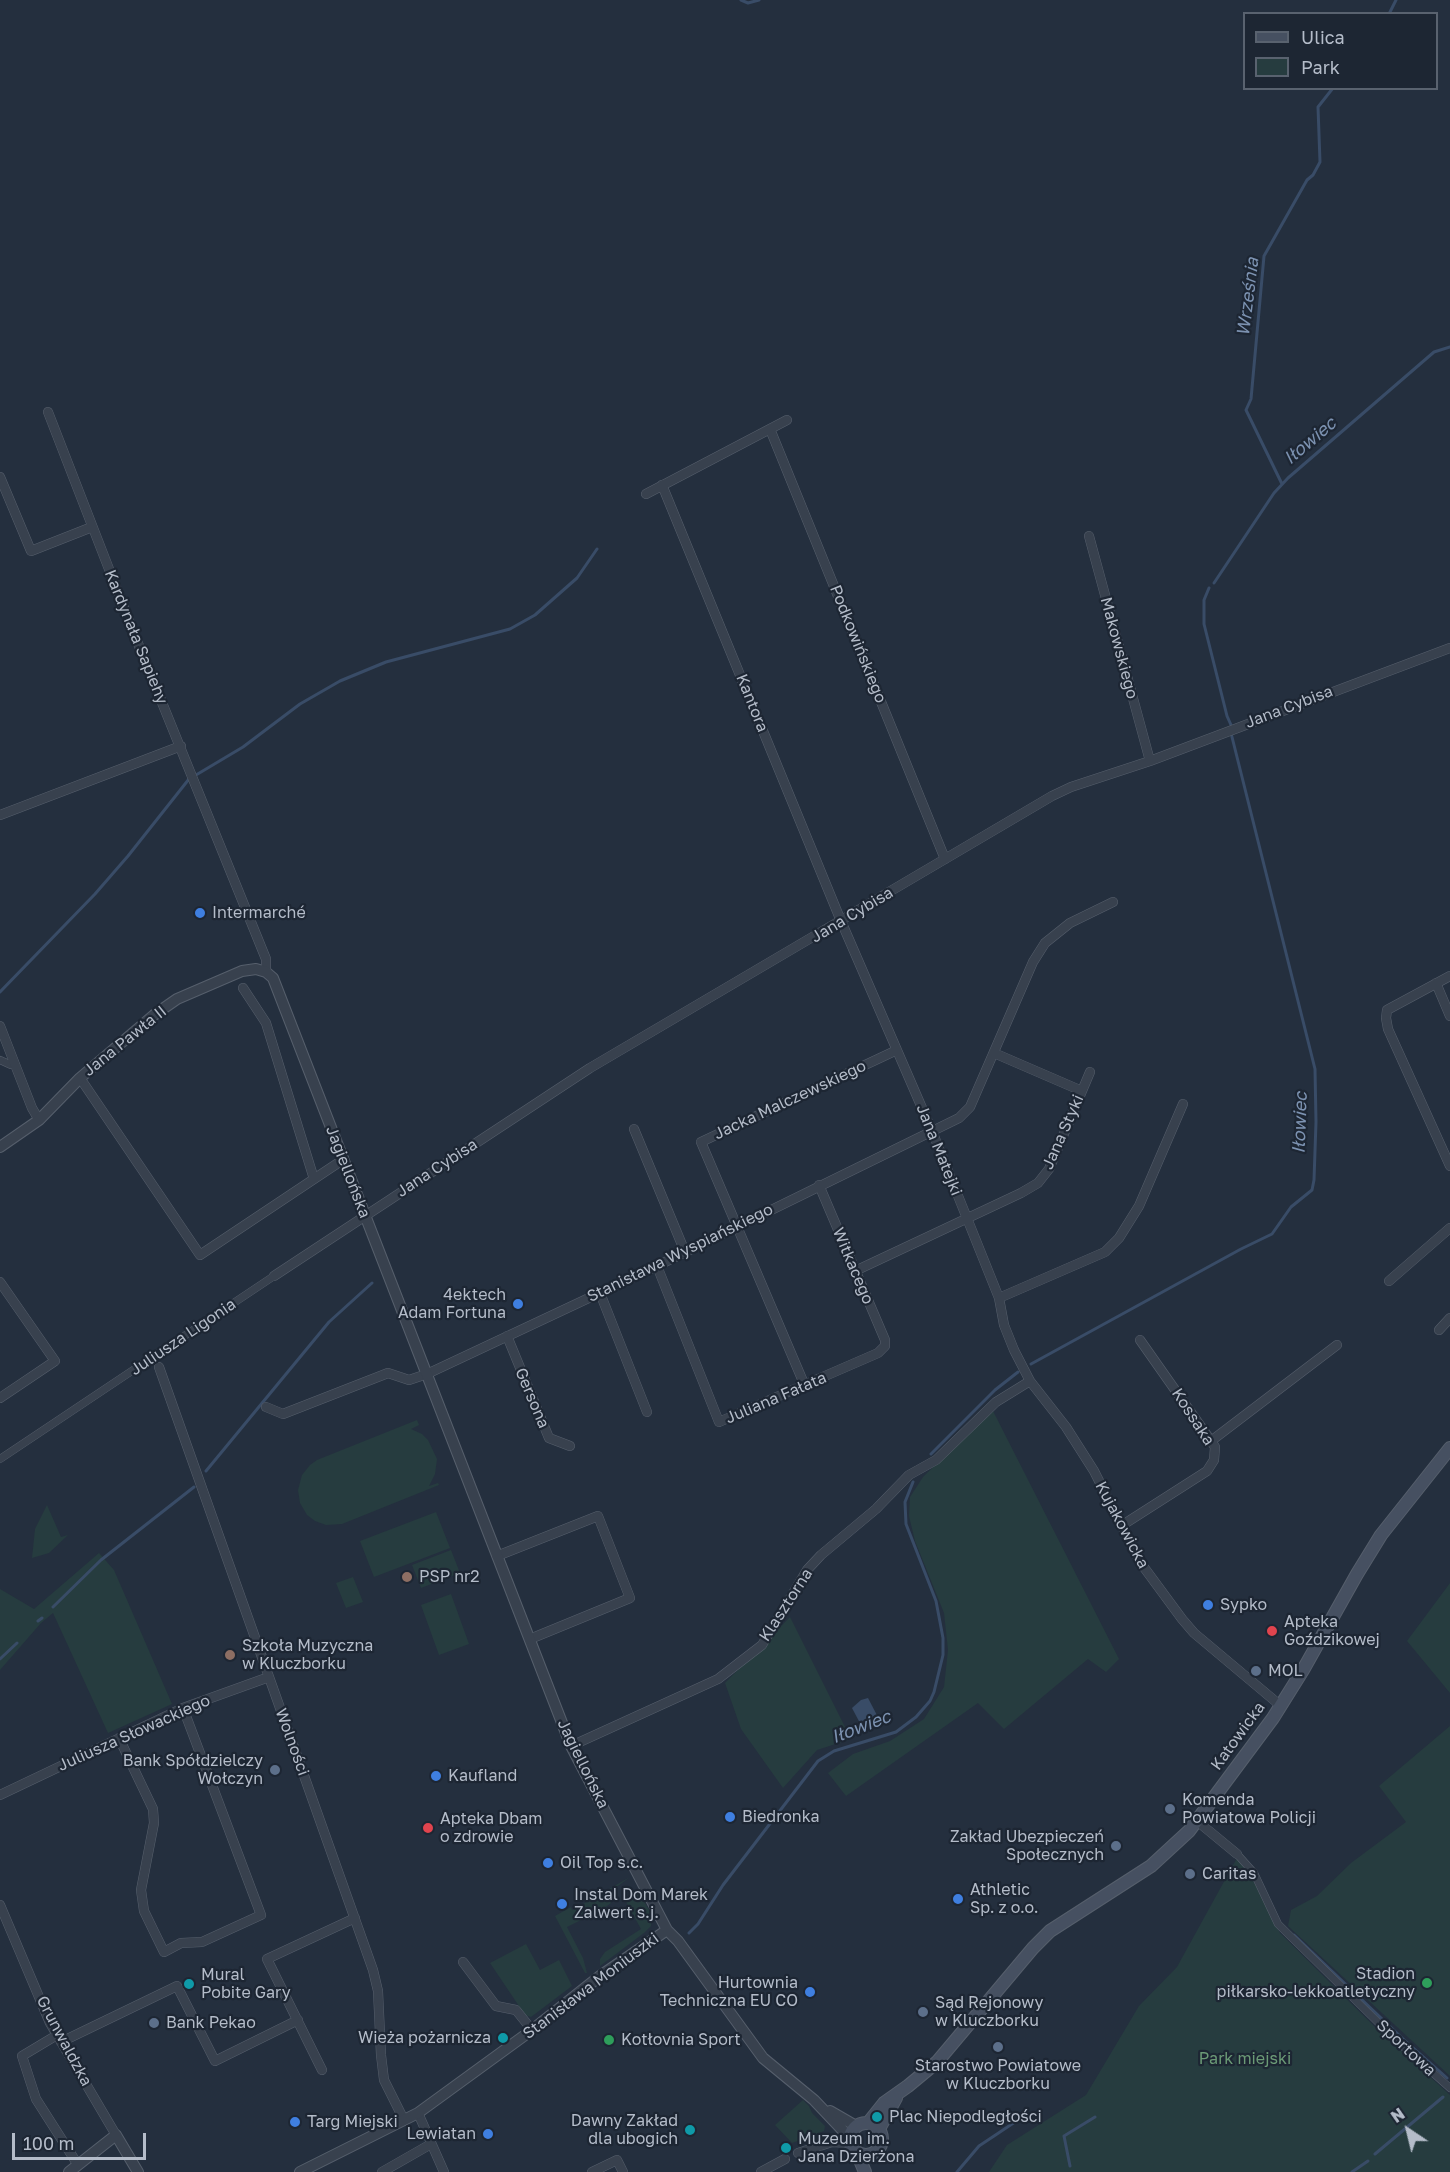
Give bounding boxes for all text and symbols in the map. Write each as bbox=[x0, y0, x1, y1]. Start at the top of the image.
legend bbox=[1243, 12, 1438, 90]
text: Ulica bbox=[1301, 26, 1345, 48]
text: Park bbox=[1301, 56, 1340, 78]
water label: Września bbox=[1232, 256, 1264, 338]
water label: Iłowiec bbox=[1279, 413, 1341, 469]
street label: Kardynała Sapiehy bbox=[100, 567, 172, 707]
street label: Podkowińskiego bbox=[826, 582, 890, 706]
street label: Makowskiego bbox=[1096, 595, 1142, 701]
street label: Kantora bbox=[732, 671, 772, 735]
street label: Jana Cybisa bbox=[1242, 682, 1336, 732]
street label: Jana Cybisa bbox=[808, 883, 896, 947]
place label: Intermarché bbox=[212, 903, 306, 923]
marker: Intermarché bbox=[193, 906, 207, 920]
street label: Jana Pawła II bbox=[80, 1002, 170, 1080]
street label: Jacka Malczewskiego bbox=[711, 1056, 869, 1144]
street label: Jana Styki bbox=[1038, 1092, 1088, 1172]
water label: Iłowiec bbox=[1288, 1092, 1312, 1154]
street label: Jana Matejki bbox=[912, 1102, 966, 1198]
street label: Jagiellońska bbox=[322, 1123, 374, 1221]
street label: Jana Cybisa bbox=[393, 1135, 481, 1201]
street label: Stanisława Wyspiańskiego bbox=[584, 1200, 776, 1306]
street label: Witkacego bbox=[828, 1225, 878, 1307]
place label: 4ektech Adam Fortuna bbox=[398, 1285, 506, 1323]
street label: Juliusza Ligonia bbox=[127, 1295, 239, 1379]
marker: 4ektech Adam Fortuna bbox=[511, 1297, 525, 1311]
street label: Gersona bbox=[511, 1365, 553, 1431]
street label: Juliana Fałata bbox=[723, 1368, 829, 1428]
street label: Kossaka bbox=[1167, 1385, 1219, 1449]
street label: Kujakowicka bbox=[1091, 1478, 1153, 1572]
street label: Klasztorna bbox=[755, 1565, 817, 1645]
place label: PSP nr2 bbox=[419, 1567, 480, 1587]
marker: PSP nr2 bbox=[400, 1570, 414, 1584]
place label: Sypko bbox=[1220, 1595, 1267, 1615]
marker: Sypko bbox=[1201, 1598, 1215, 1612]
place label: Apteka Goździkowej bbox=[1284, 1612, 1380, 1650]
marker: Apteka Goździkowej bbox=[1265, 1624, 1279, 1638]
place label: Szkoła Muzyczna w Kluczborku bbox=[242, 1636, 373, 1674]
marker: Szkoła Muzyczna w Kluczborku bbox=[223, 1648, 237, 1662]
place label: MOL bbox=[1268, 1661, 1303, 1681]
marker: MOL bbox=[1249, 1664, 1263, 1678]
street label: Juliusza Słowackiego bbox=[55, 1691, 213, 1775]
street label: Katowicka bbox=[1207, 1698, 1269, 1774]
street label: Wolności bbox=[271, 1706, 313, 1778]
water label: Iłowiec bbox=[828, 1706, 894, 1748]
street label: Jagiellońska bbox=[553, 1716, 613, 1812]
place label: Bank Spółdzielczy Wołczyn bbox=[123, 1751, 263, 1789]
marker: Bank Spółdzielczy Wołczyn bbox=[268, 1763, 282, 1777]
place label: Kaufland bbox=[448, 1766, 517, 1786]
marker: Kaufland bbox=[429, 1769, 443, 1783]
place label: Komenda Powiatowa Policji bbox=[1182, 1790, 1316, 1828]
marker: Komenda Powiatowa Policji bbox=[1163, 1802, 1177, 1816]
place label: Biedronka bbox=[742, 1807, 820, 1827]
place label: Apteka Dbam o zdrowie bbox=[440, 1809, 542, 1847]
marker: Biedronka bbox=[723, 1810, 737, 1824]
marker: Apteka Dbam o zdrowie bbox=[421, 1821, 435, 1835]
place label: Zakład Ubezpieczeń Społecznych bbox=[950, 1827, 1104, 1865]
marker: Zakład Ubezpieczeń Społecznych bbox=[1109, 1839, 1123, 1853]
place label: Oil Top s.c. bbox=[560, 1853, 643, 1873]
marker: Oil Top s.c. bbox=[541, 1856, 555, 1870]
place label: Caritas bbox=[1202, 1864, 1256, 1884]
marker: Caritas bbox=[1183, 1867, 1197, 1881]
place label: Athletic Sp. z o.o. bbox=[970, 1880, 1039, 1918]
place label: Instal Dom Marek Zalwert s.j. bbox=[574, 1885, 708, 1923]
marker: Athletic Sp. z o.o. bbox=[951, 1892, 965, 1906]
marker: Instal Dom Marek Zalwert s.j. bbox=[555, 1897, 569, 1911]
street label: Stanisława Moniuszki bbox=[519, 1929, 663, 2043]
place label: Stadion piłkarsko-lekkoatletyczny bbox=[1217, 1964, 1415, 2002]
place label: Mural Pobite Gary bbox=[201, 1965, 291, 2003]
place label: Hurtownia Techniczna EU CO bbox=[660, 1973, 798, 2011]
marker: Stadion piłkarsko-lekkoatletyczny bbox=[1420, 1976, 1434, 1990]
marker: Mural Pobite Gary bbox=[182, 1977, 196, 1991]
marker: Hurtownia Techniczna EU CO bbox=[803, 1985, 817, 1999]
street label: Grunwaldzka bbox=[32, 1993, 96, 2089]
place label: Sąd Rejonowy w Kluczborku bbox=[935, 1993, 1044, 2031]
marker: Sąd Rejonowy w Kluczborku bbox=[916, 2005, 930, 2019]
place label: Bank Pekao bbox=[166, 2013, 256, 2033]
marker: Bank Pekao bbox=[147, 2016, 161, 2030]
street label: Sportowa bbox=[1372, 2016, 1440, 2080]
place label: Wieża pożarnicza bbox=[358, 2028, 491, 2048]
place label: Kotłovnia Sport bbox=[621, 2030, 741, 2050]
marker: Wieża pożarnicza bbox=[496, 2031, 510, 2045]
marker: Kotłovnia Sport bbox=[602, 2033, 616, 2047]
marker: Starostwo Powiatowe w Kluczborku bbox=[991, 2040, 1005, 2054]
park label: Park miejski bbox=[1199, 2049, 1291, 2069]
place label: Starostwo Powiatowe w Kluczborku bbox=[915, 2056, 1081, 2094]
north arrow bbox=[1378, 2100, 1438, 2160]
text: N bbox=[1387, 2104, 1408, 2127]
place label: Plac Niepodległości bbox=[889, 2107, 1042, 2127]
marker: Plac Niepodległości bbox=[870, 2110, 884, 2124]
place label: Dawny Zakład dla ubogich bbox=[571, 2111, 678, 2149]
place label: Targ Miejski bbox=[307, 2112, 398, 2132]
marker: Targ Miejski bbox=[288, 2115, 302, 2129]
scale bar bbox=[15, 2121, 148, 2159]
marker: Dawny Zakład dla ubogich bbox=[683, 2123, 697, 2137]
place label: Lewiatan bbox=[407, 2124, 476, 2144]
marker: Lewiatan bbox=[481, 2127, 495, 2141]
place label: Muzeum im. Jana Dzierżona bbox=[798, 2129, 914, 2167]
text: 100 m bbox=[23, 2132, 74, 2154]
marker: Muzeum im. Jana Dzierżona bbox=[779, 2141, 793, 2155]

